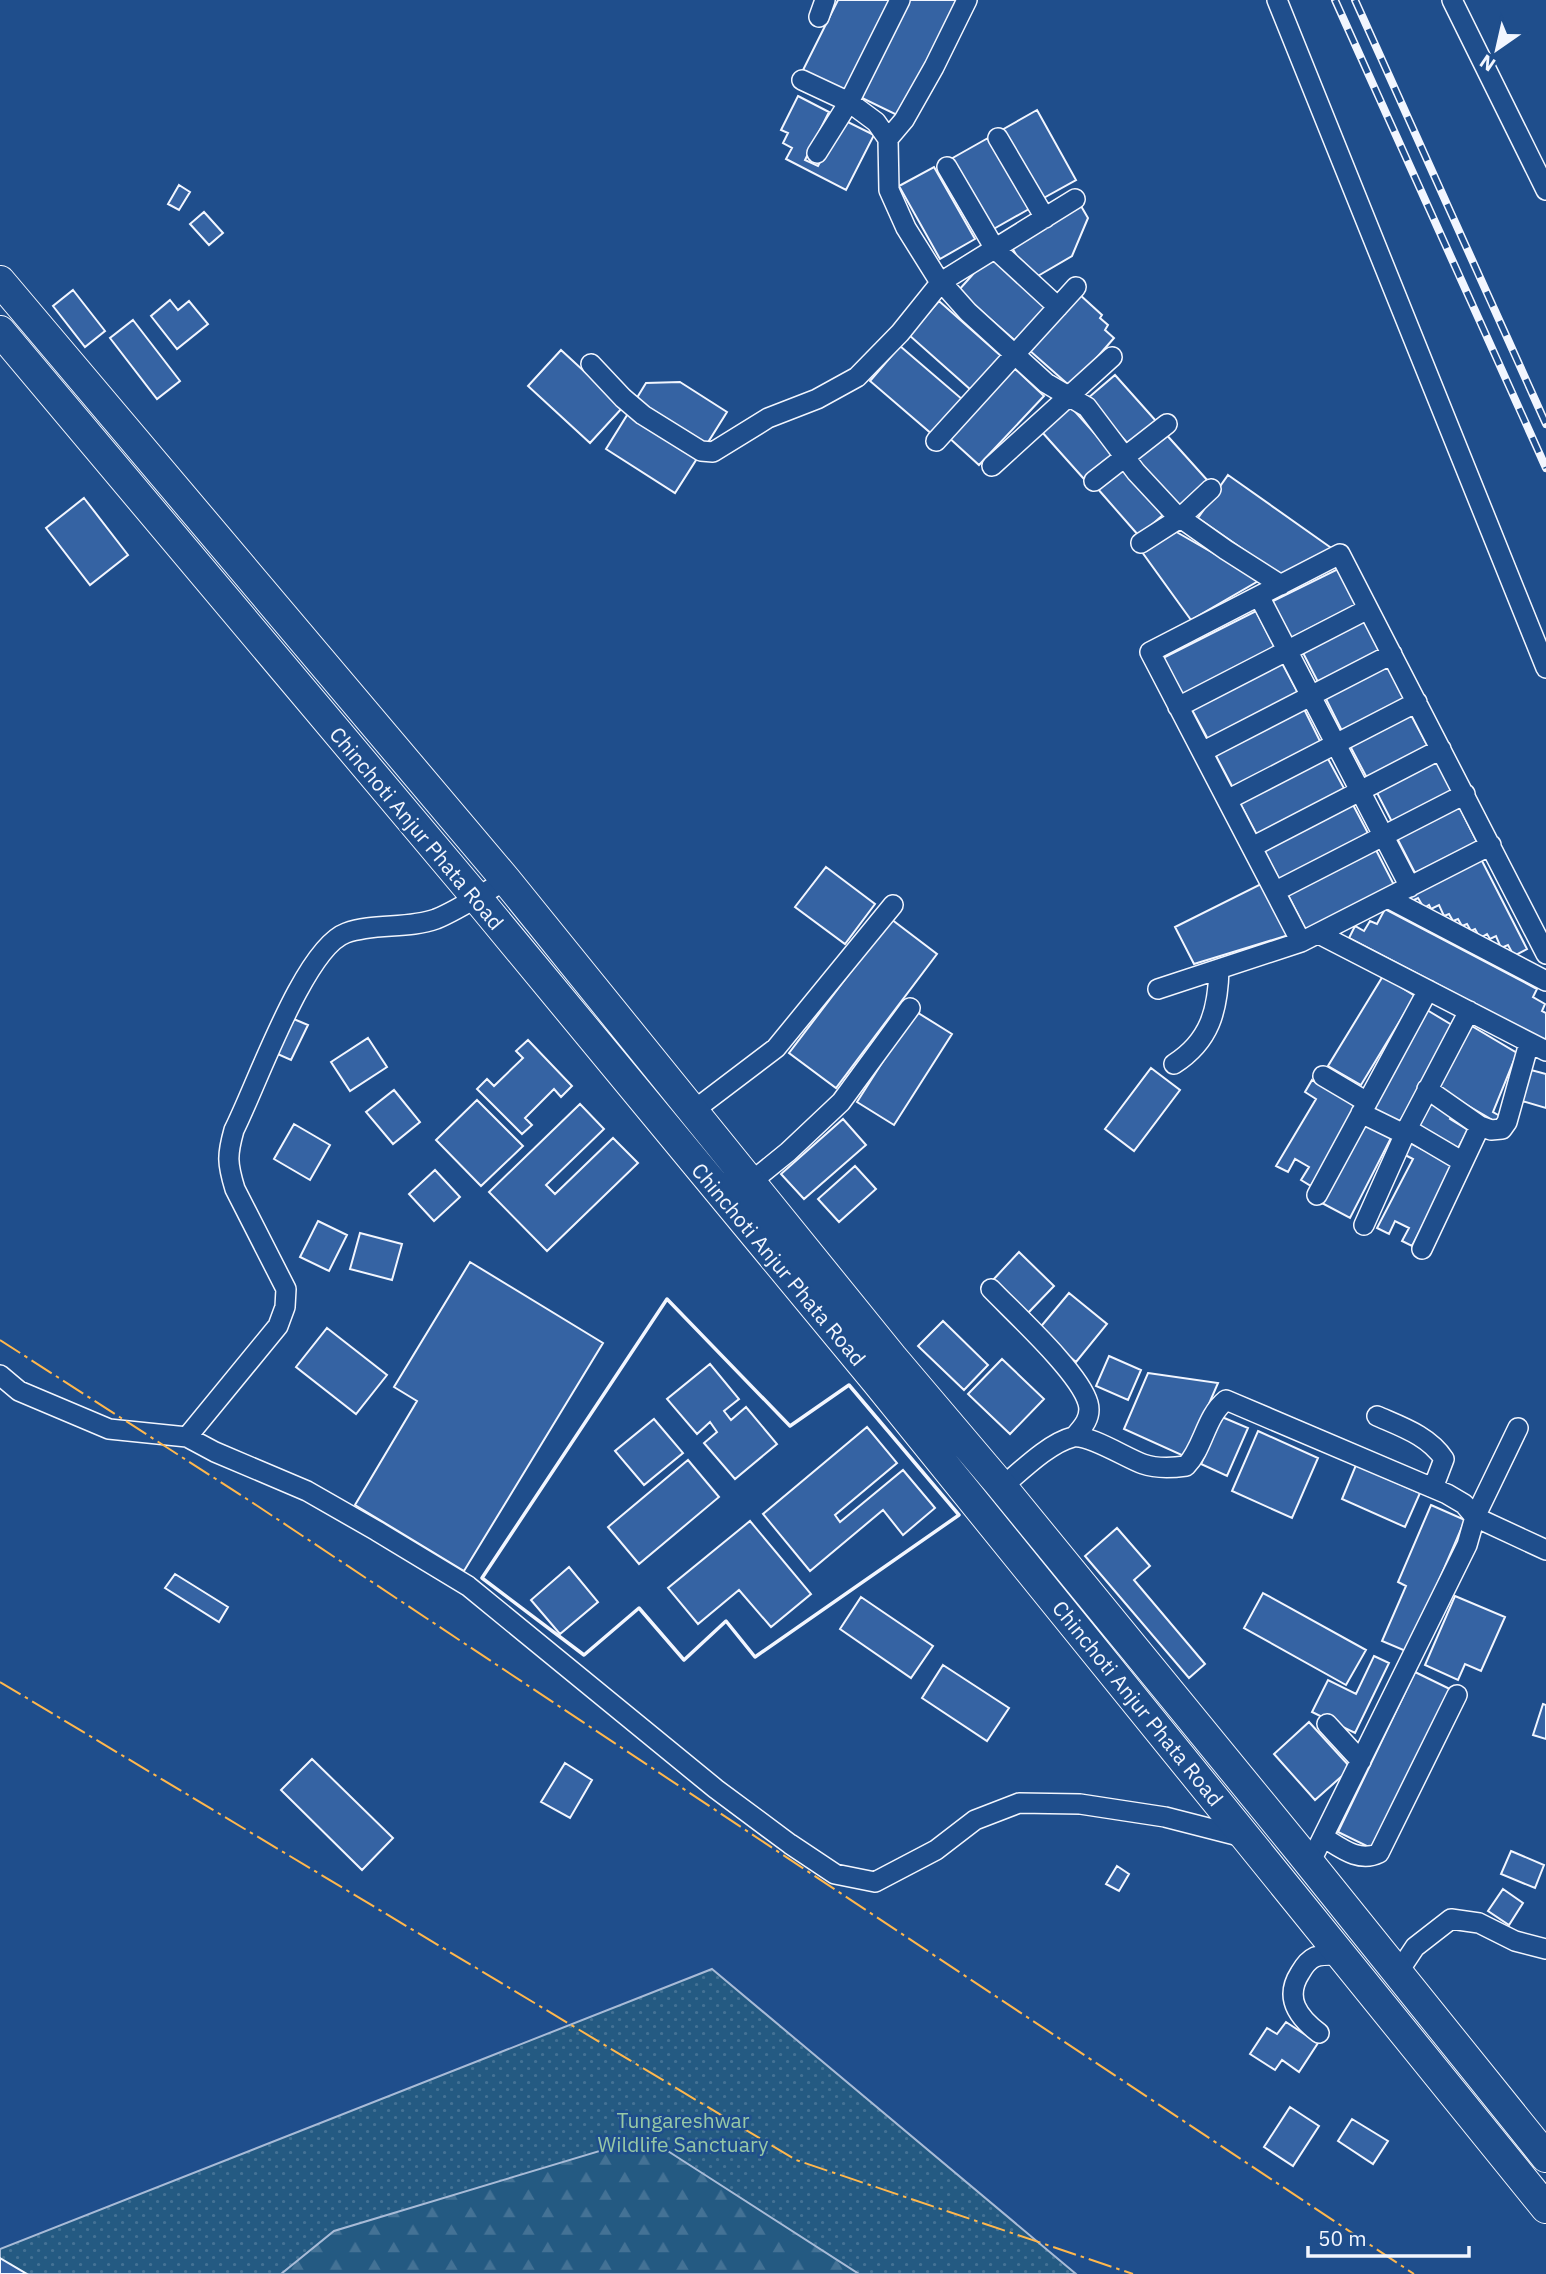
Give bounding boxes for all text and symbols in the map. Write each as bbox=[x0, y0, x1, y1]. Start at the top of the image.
north arrow bbox=[1462, 14, 1532, 84]
text: N bbox=[1475, 49, 1500, 77]
street label: Chinchoti Anjur Phata Road bbox=[324, 721, 510, 935]
street label: Chinchoti Anjur Phata Road bbox=[686, 1157, 872, 1371]
street label: Chinchoti Anjur Phata Road bbox=[1046, 1594, 1230, 1812]
park label: Tungareshwar Wildlife Sanctuary bbox=[598, 2106, 769, 2158]
scale bar bbox=[1308, 2214, 1469, 2258]
text: 50 m bbox=[1318, 2224, 1367, 2252]

